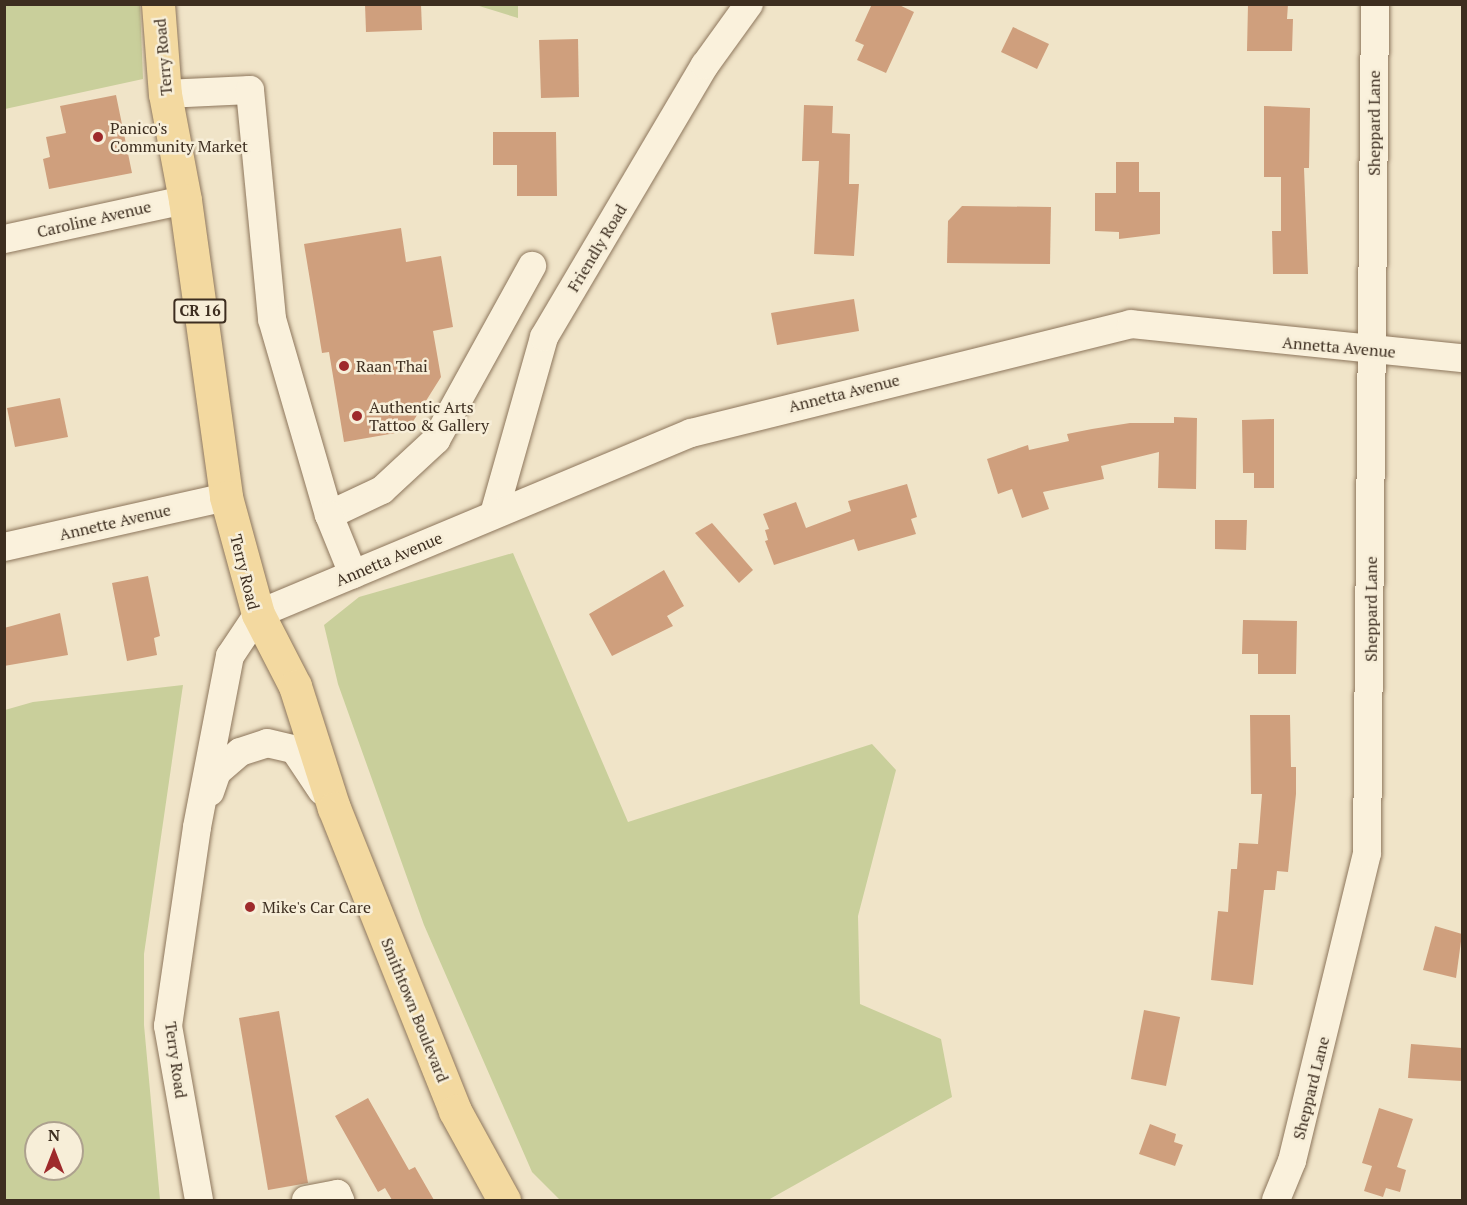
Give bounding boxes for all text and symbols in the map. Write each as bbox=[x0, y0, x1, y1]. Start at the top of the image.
street label: Terry Road bbox=[150, 18, 176, 96]
street label: Sheppard Lane bbox=[1364, 70, 1384, 176]
place label: Panico's Community Market bbox=[110, 118, 248, 156]
marker: Panico's Community Market bbox=[91, 130, 105, 144]
street label: Caroline Avenue bbox=[35, 197, 153, 241]
street label: Friendly Road bbox=[563, 201, 631, 295]
road number: CR 16 bbox=[173, 299, 227, 323]
street label: Annetta Avenue bbox=[1281, 332, 1397, 362]
place label: Raan Thai bbox=[356, 356, 428, 376]
marker: Raan Thai bbox=[337, 359, 351, 373]
street label: Annetta Avenue bbox=[786, 370, 902, 416]
place label: Authentic Arts Tattoo & Gallery bbox=[369, 397, 489, 435]
marker: Authentic Arts Tattoo & Gallery bbox=[350, 409, 364, 423]
street label: Annette Avenue bbox=[57, 500, 173, 544]
street label: Annetta Avenue bbox=[333, 528, 445, 590]
street label: Terry Road bbox=[226, 532, 264, 612]
street label: Sheppard Lane bbox=[1361, 556, 1381, 662]
place label: Mike's Car Care bbox=[262, 897, 371, 917]
marker: Mike's Car Care bbox=[243, 900, 257, 914]
street label: Smithtown Boulevard bbox=[377, 935, 453, 1085]
street label: Terry Road bbox=[161, 1020, 191, 1100]
street label: Sheppard Lane bbox=[1289, 1034, 1333, 1142]
north arrow bbox=[24, 1121, 84, 1181]
text: N bbox=[48, 1124, 60, 1146]

